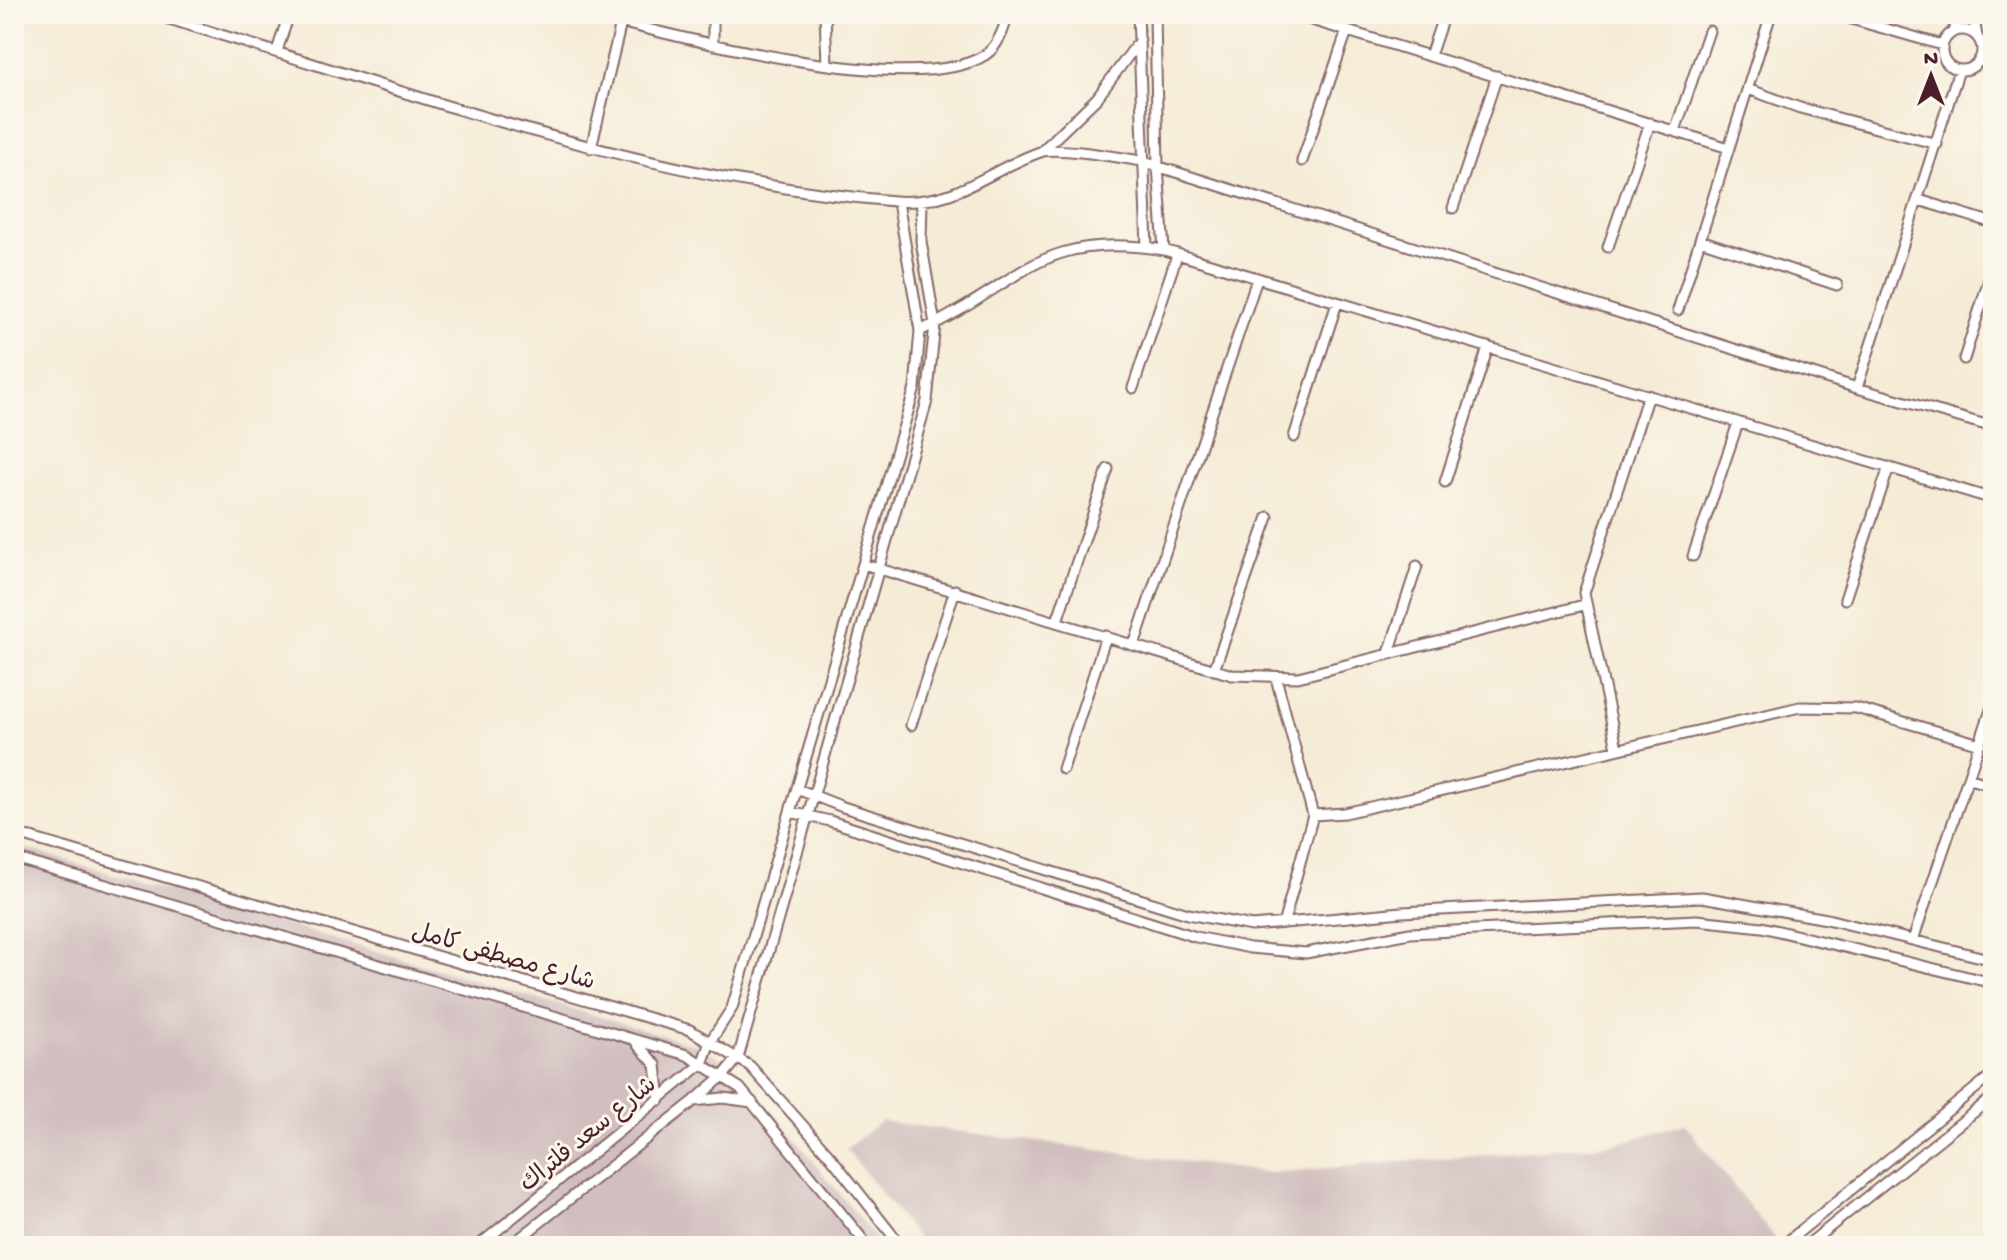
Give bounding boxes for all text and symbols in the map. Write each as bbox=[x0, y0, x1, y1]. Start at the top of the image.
north arrow bbox=[1891, 36, 1971, 116]
text: N bbox=[1924, 47, 1938, 73]
street label: شارع مصطفى كامل bbox=[408, 918, 598, 998]
street label: شارع سعد فلتراك bbox=[515, 1072, 664, 1200]

